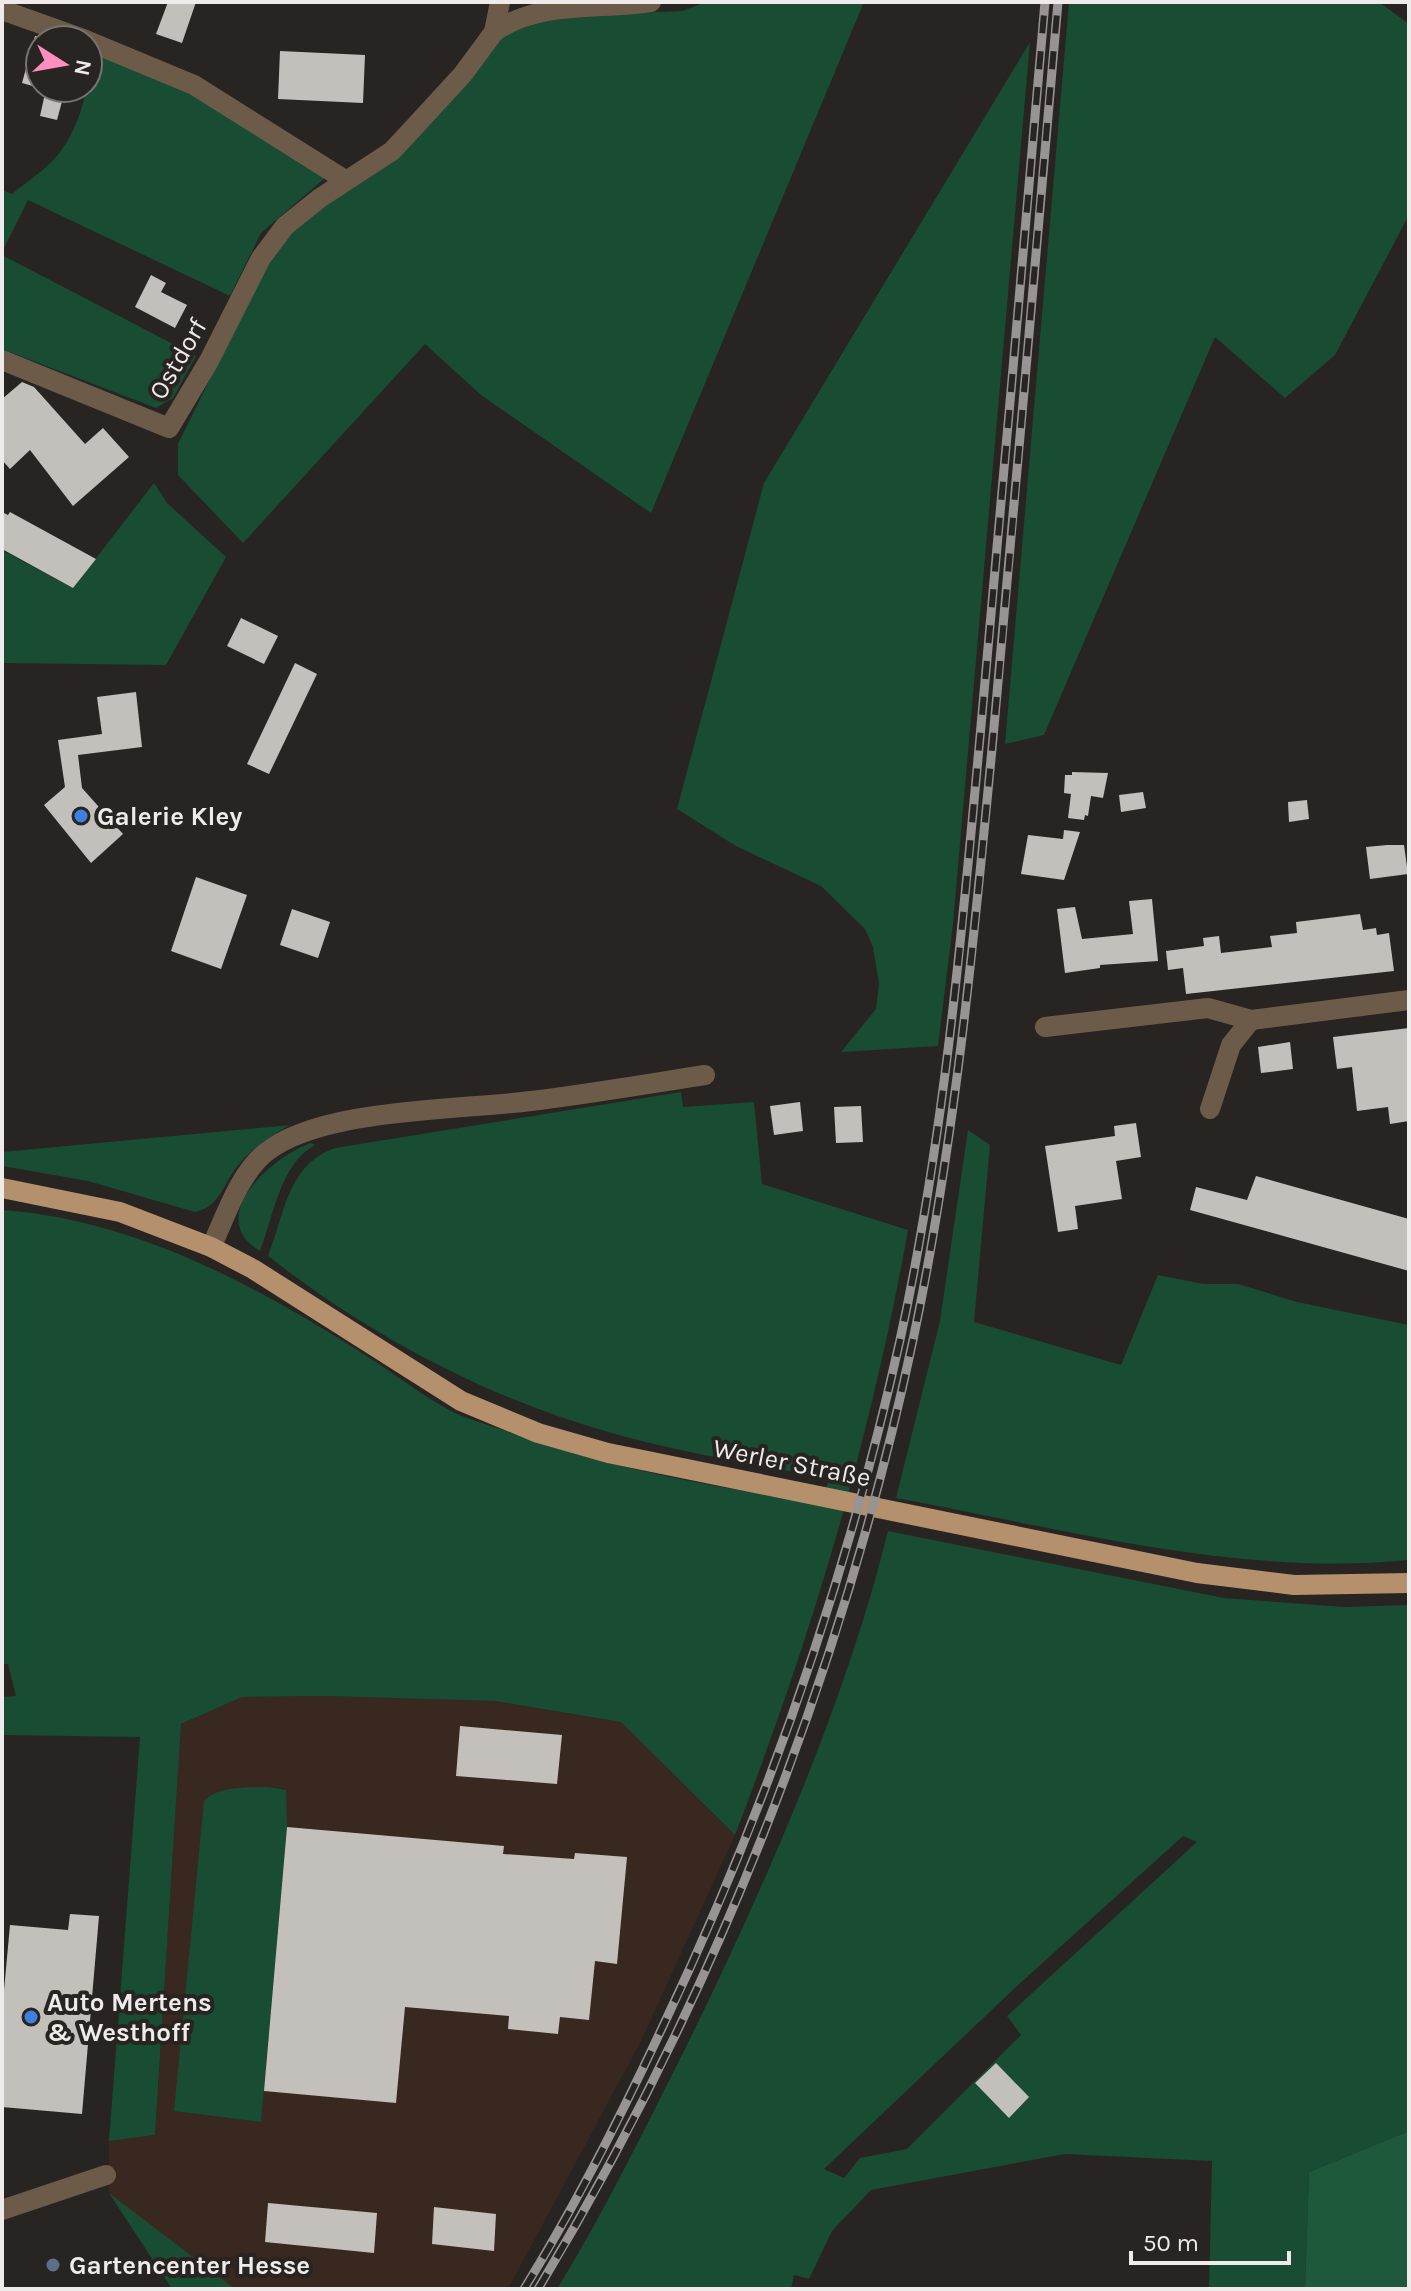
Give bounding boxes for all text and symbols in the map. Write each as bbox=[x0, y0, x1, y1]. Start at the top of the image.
north arrow bbox=[24, 24, 104, 104]
text: N bbox=[68, 57, 97, 78]
street label: Ostdorf bbox=[143, 312, 214, 405]
place label: Galerie Kley bbox=[97, 801, 242, 832]
marker: Galerie Kley bbox=[72, 807, 90, 825]
street label: Werler Straße bbox=[711, 1433, 873, 1493]
place label: Auto Mertens & Westhoff bbox=[47, 1987, 212, 2048]
marker: Auto Mertens & Westhoff bbox=[22, 2008, 40, 2026]
scale bar bbox=[1131, 2215, 1289, 2265]
text: 50 m bbox=[1143, 2229, 1199, 2257]
place label: Gartencenter Hesse bbox=[69, 2250, 310, 2281]
marker: Gartencenter Hesse bbox=[44, 2256, 62, 2274]

